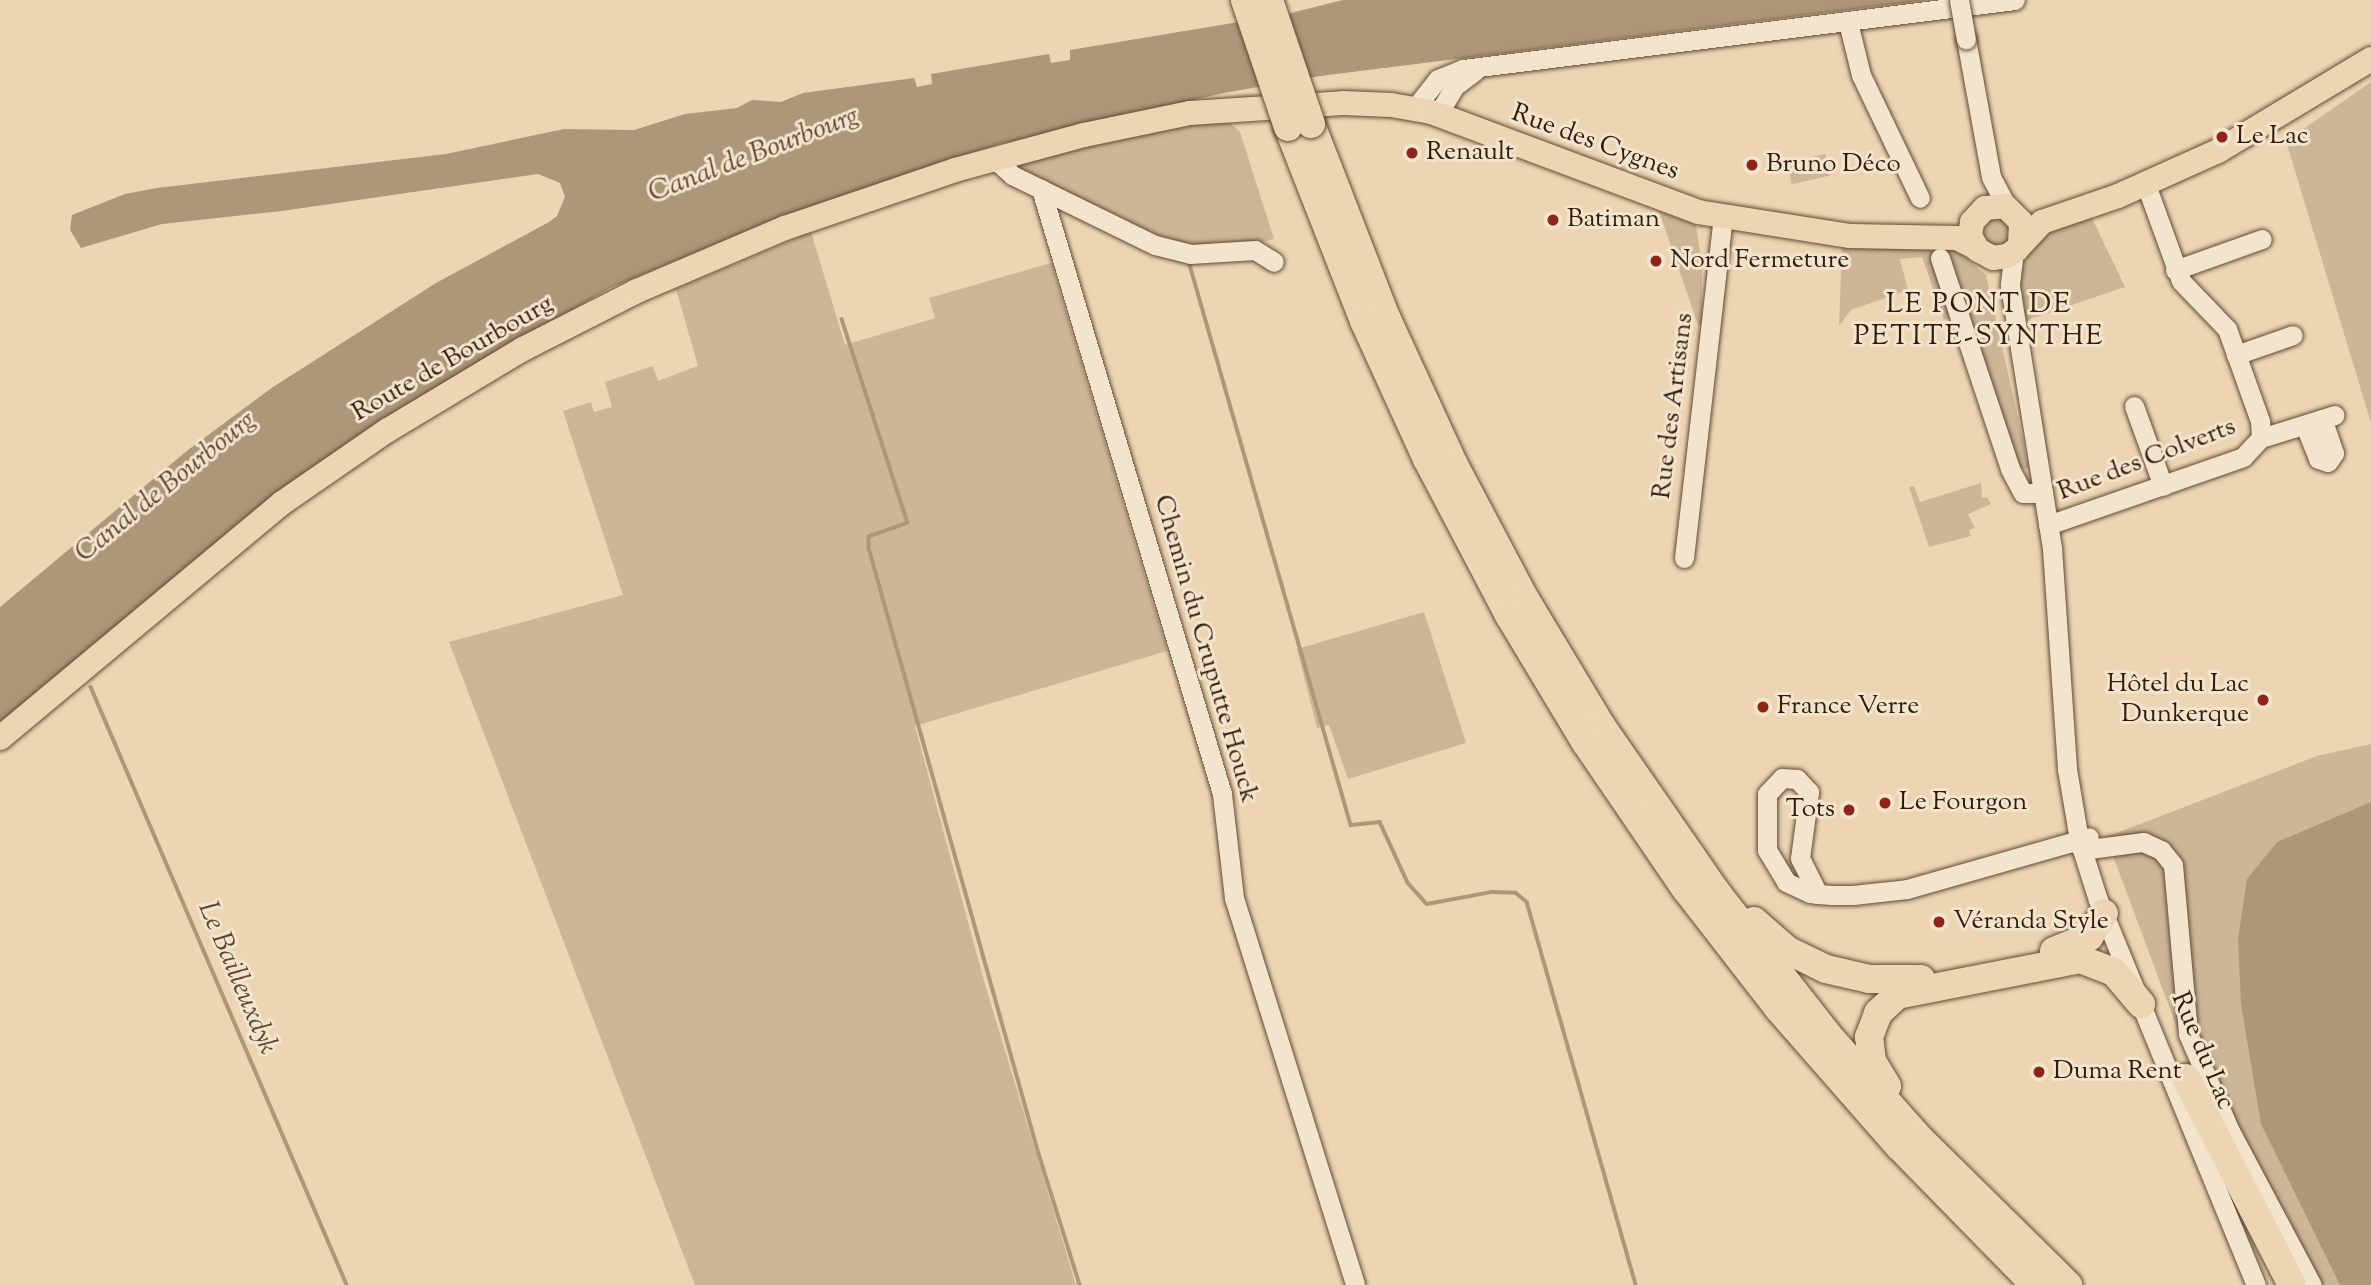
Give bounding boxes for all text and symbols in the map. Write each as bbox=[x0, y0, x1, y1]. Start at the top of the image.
street label: Rue des Cygnes bbox=[1507, 98, 1683, 188]
water label: Canal de Bourbourg bbox=[644, 99, 864, 211]
place label: Le Lac bbox=[2236, 121, 2308, 153]
marker: Le Lac bbox=[2214, 129, 2230, 145]
place label: Renault bbox=[1426, 137, 1514, 169]
marker: Renault bbox=[1404, 145, 1420, 161]
place label: Bruno Déco bbox=[1766, 149, 1901, 181]
marker: Bruno Déco bbox=[1744, 157, 1760, 173]
place label: Batiman bbox=[1567, 204, 1660, 236]
marker: Batiman bbox=[1545, 212, 1561, 228]
place label: Nord Fermeture bbox=[1670, 245, 1849, 277]
marker: Nord Fermeture bbox=[1648, 253, 1664, 269]
district label: LE PONT DE PETITE-SYNTHE bbox=[1855, 288, 2103, 354]
street label: Route de Bourbourg bbox=[347, 289, 559, 429]
street label: Rue des Artisans bbox=[1647, 311, 1701, 501]
water label: Canal de Bourbourg bbox=[69, 404, 263, 570]
street label: Rue des Colverts bbox=[2054, 412, 2240, 508]
street label: Chemin du Cruputte Houck bbox=[1146, 492, 1264, 806]
place label: Hôtel du Lac Dunkerque bbox=[2107, 669, 2249, 730]
place label: France Verre bbox=[1777, 691, 1919, 723]
marker: Hôtel du Lac Dunkerque bbox=[2255, 692, 2271, 708]
marker: France Verre bbox=[1755, 699, 1771, 715]
place label: Le Fourgon bbox=[1899, 787, 2027, 819]
place label: Tots bbox=[1786, 794, 1835, 826]
marker: Le Fourgon bbox=[1877, 795, 1893, 811]
marker: Tots bbox=[1841, 802, 1857, 818]
water label: Le Bailleuxdyk bbox=[190, 897, 284, 1059]
place label: Véranda Style bbox=[1953, 906, 2109, 938]
marker: Véranda Style bbox=[1931, 914, 1947, 930]
street label: Rue du Lac bbox=[2163, 988, 2241, 1114]
place label: Duma Rent bbox=[2053, 1056, 2182, 1088]
marker: Duma Rent bbox=[2031, 1064, 2047, 1080]

